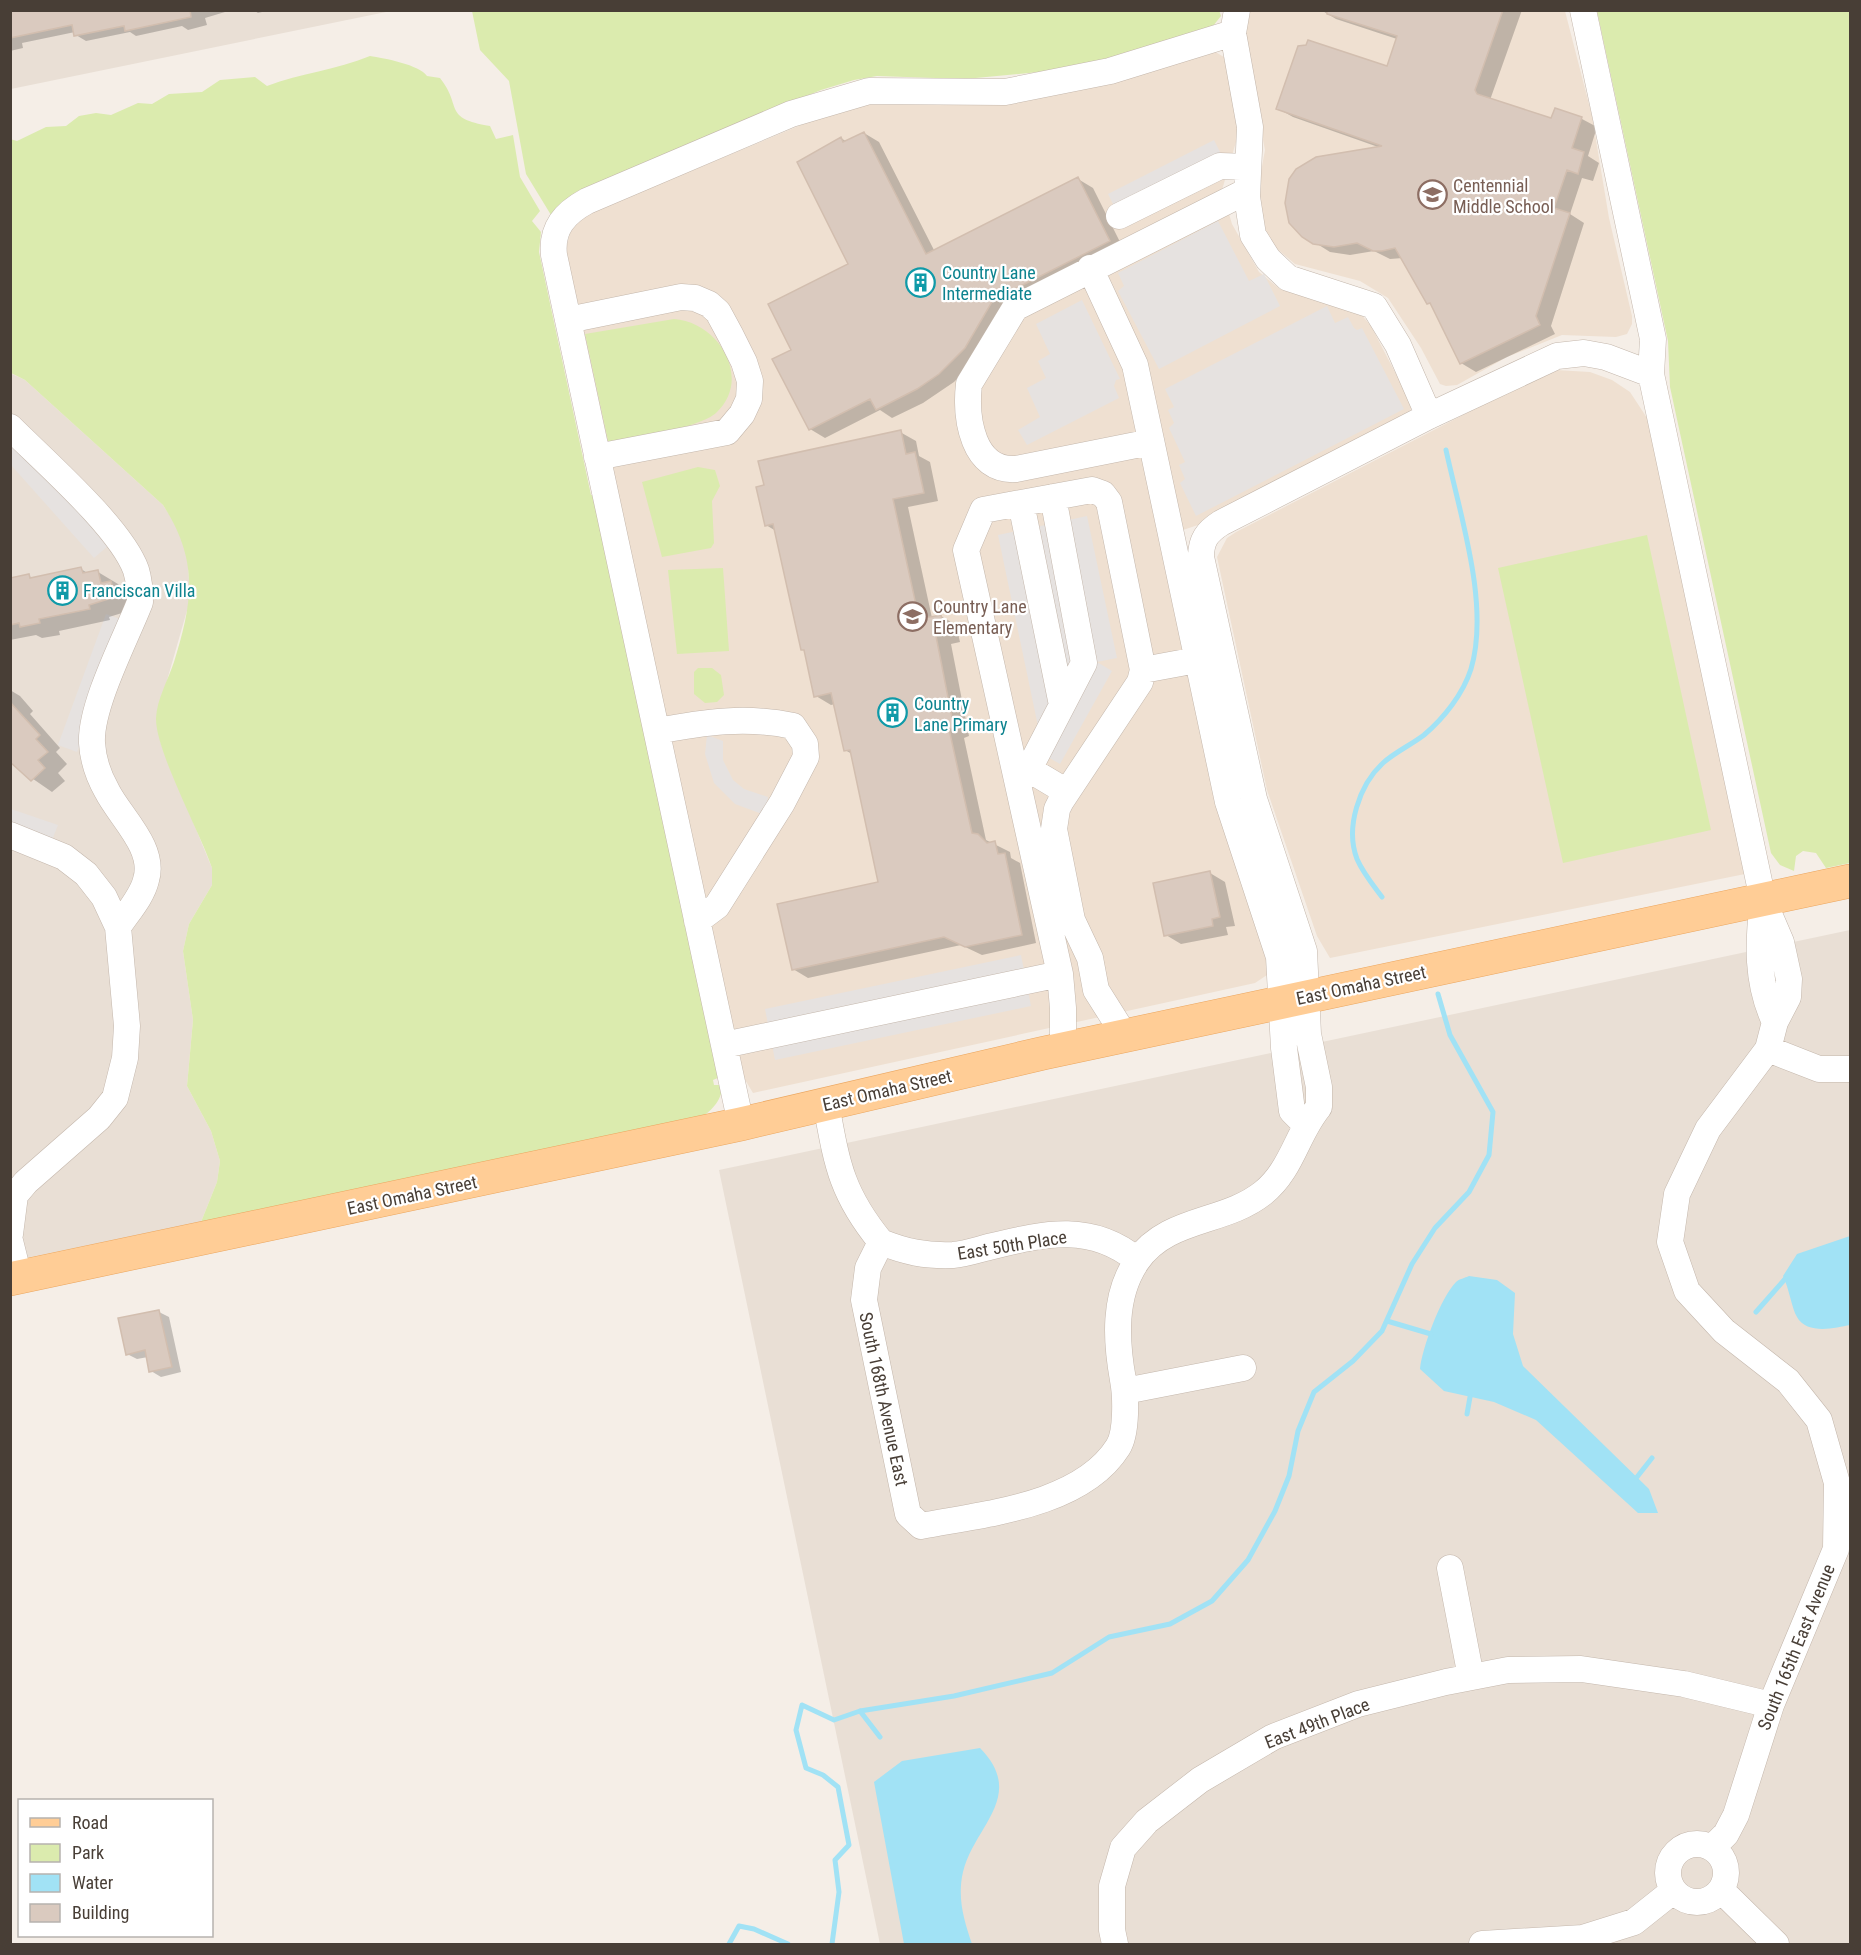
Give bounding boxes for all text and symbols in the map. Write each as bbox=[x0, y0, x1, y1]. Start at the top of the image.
place label: Centennial Middle School bbox=[1453, 175, 1554, 217]
school or university icon: Centennial Middle School bbox=[1416, 179, 1448, 211]
place label: Country Lane Intermediate bbox=[942, 262, 1036, 304]
building icon: Country Lane Intermediate bbox=[905, 266, 937, 298]
building icon: Franciscan Villa bbox=[46, 574, 78, 606]
place label: Franciscan Villa bbox=[83, 580, 195, 601]
place label: Country Lane Elementary bbox=[933, 596, 1027, 638]
school or university icon: Country Lane Elementary bbox=[896, 600, 928, 632]
place label: Country Lane Primary bbox=[914, 693, 1008, 735]
building icon: Country Lane Primary bbox=[877, 697, 909, 729]
street label: East Omaha Street bbox=[1294, 961, 1428, 1009]
street label: East Omaha Street bbox=[820, 1065, 954, 1115]
street label: East Omaha Street bbox=[345, 1171, 479, 1219]
street label: East 50th Place bbox=[956, 1226, 1068, 1264]
street label: South 168th Avenue East bbox=[855, 1310, 913, 1488]
street label: South 165th East Avenue bbox=[1753, 1561, 1839, 1733]
street label: East 49th Place bbox=[1262, 1693, 1372, 1753]
legend bbox=[18, 1799, 213, 1937]
text: Road bbox=[72, 1812, 108, 1833]
text: Park bbox=[72, 1842, 104, 1863]
text: Water bbox=[72, 1872, 114, 1893]
text: Building bbox=[72, 1902, 129, 1923]

